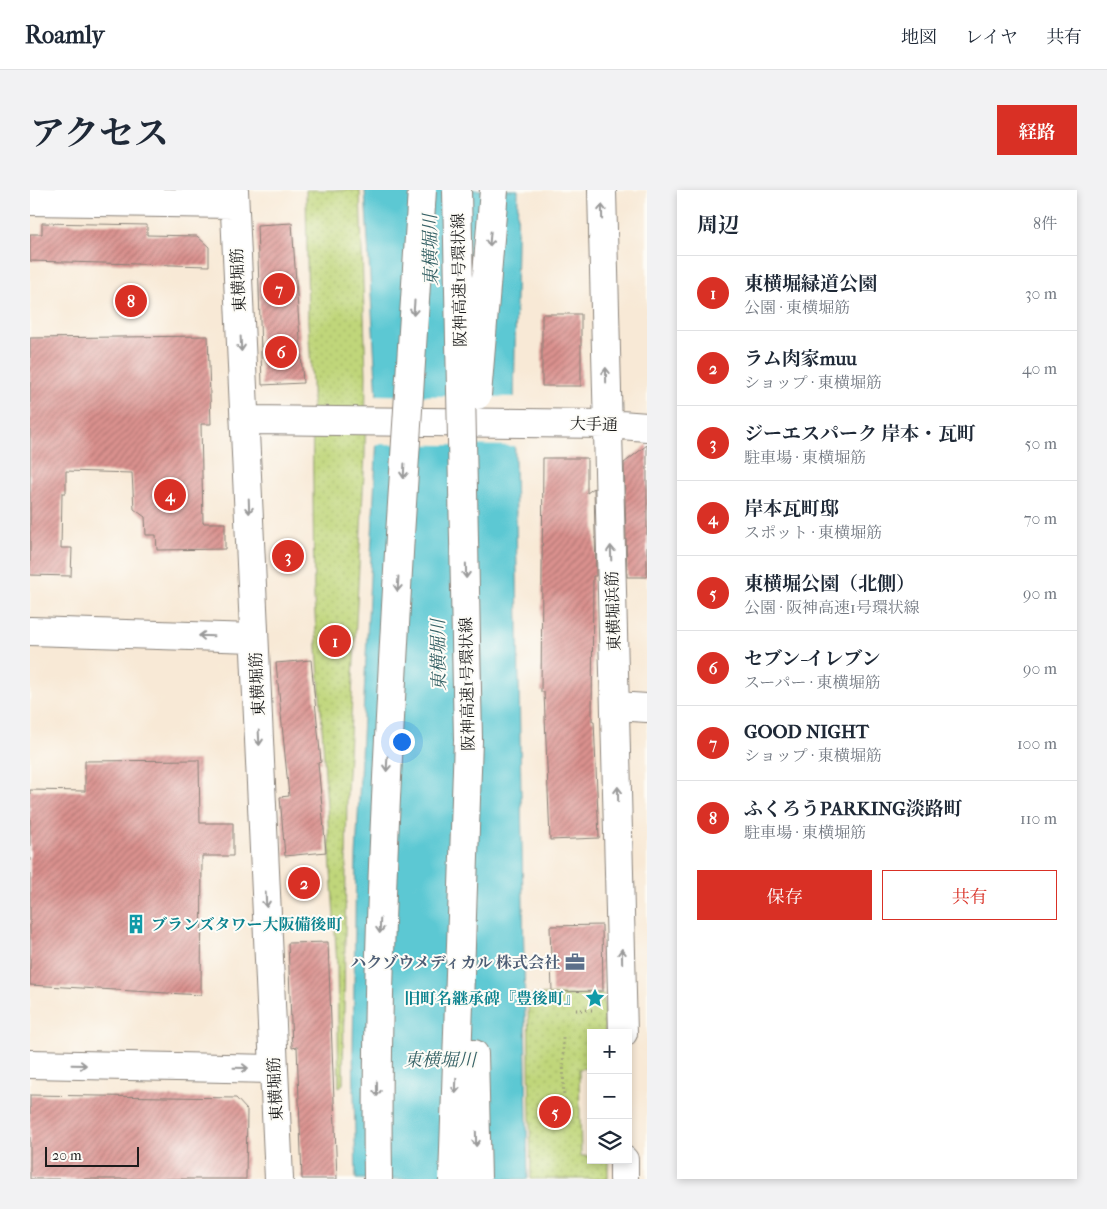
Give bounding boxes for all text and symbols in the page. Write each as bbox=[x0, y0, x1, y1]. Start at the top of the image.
text: Roamly bbox=[25, 21, 104, 49]
text: 地図 bbox=[901, 27, 937, 48]
text: レイヤ bbox=[965, 27, 1018, 48]
text: 共有 bbox=[1046, 27, 1082, 48]
button: 経路 bbox=[997, 105, 1077, 155]
text: アクセス bbox=[30, 113, 169, 154]
one-way arrow bbox=[598, 205, 607, 221]
water label: 東横堀川 bbox=[420, 212, 442, 286]
street label: 阪神高速1号環状線 bbox=[448, 213, 470, 347]
text: 周辺 bbox=[697, 213, 739, 237]
text: 8件 bbox=[1033, 214, 1057, 233]
one-way arrow bbox=[485, 230, 495, 246]
street label: 東横堀筋 bbox=[227, 248, 249, 312]
pin: 7 bbox=[263, 270, 295, 308]
text: 東横堀緑道公園 bbox=[744, 273, 877, 295]
pin: 8 bbox=[115, 282, 147, 320]
text: 1 bbox=[710, 284, 716, 303]
text: 30 m bbox=[1025, 284, 1057, 303]
text: 公園 · 東横堀筋 bbox=[744, 298, 850, 317]
one-way arrow bbox=[410, 300, 419, 316]
pin: 6 bbox=[265, 333, 297, 371]
one-way arrow bbox=[237, 335, 246, 351]
text: ラム肉家muu bbox=[744, 348, 857, 370]
text: 2 bbox=[709, 359, 717, 378]
text: 40 m bbox=[1022, 359, 1057, 378]
one-way arrow bbox=[601, 367, 611, 384]
text: ショップ · 東横堀筋 bbox=[744, 373, 882, 392]
street label: 大手通 bbox=[570, 414, 618, 434]
text: ジーエスパーク 岸本・瓦町 bbox=[744, 423, 976, 445]
text: 3 bbox=[710, 434, 716, 453]
text: 50 m bbox=[1025, 434, 1057, 453]
text: 駐車場 · 東横堀筋 bbox=[744, 448, 866, 467]
one-way arrow bbox=[400, 462, 409, 478]
pin: 4 bbox=[154, 476, 186, 514]
one-way arrow bbox=[244, 498, 253, 514]
text: 岸本瓦町邸 bbox=[744, 498, 839, 520]
text: 4 bbox=[708, 509, 718, 528]
text: 70 m bbox=[1024, 509, 1057, 528]
text: スポット · 東横堀筋 bbox=[744, 523, 882, 542]
pin: 3 bbox=[272, 537, 304, 575]
one-way arrow bbox=[606, 545, 616, 562]
one-way arrow bbox=[461, 562, 471, 579]
street label: 東横堀浜筋 bbox=[602, 571, 624, 651]
text: 東横堀公園（北側） bbox=[744, 573, 915, 595]
one-way arrow bbox=[393, 576, 402, 592]
text: 5 bbox=[710, 584, 716, 603]
text: 90 m bbox=[1023, 584, 1057, 603]
text: 公園 · 阪神高速1号環状線 bbox=[744, 598, 920, 617]
water label: 東横堀川 bbox=[428, 617, 450, 691]
street label: 阪神高速1号環状線 bbox=[456, 617, 478, 751]
pin: 1 bbox=[319, 622, 351, 660]
one-way arrow bbox=[198, 632, 214, 641]
text: セブン-イレブン bbox=[744, 648, 880, 670]
street label: 東横堀筋 bbox=[246, 652, 268, 716]
text: 6 bbox=[709, 659, 717, 678]
text: 90 m bbox=[1023, 659, 1057, 678]
text: スーパー · 東横堀筋 bbox=[744, 673, 881, 692]
text: GOOD NIGHT bbox=[744, 721, 869, 743]
your location bbox=[389, 729, 415, 755]
one-way arrow bbox=[254, 730, 264, 746]
text: 7 bbox=[709, 734, 717, 753]
text: 100 m bbox=[1017, 734, 1057, 753]
text: ショップ · 東横堀筋 bbox=[744, 746, 882, 765]
one-way arrow bbox=[383, 756, 392, 772]
one-way arrow bbox=[613, 786, 623, 802]
text: ふくろうPARKING淡路町 bbox=[744, 798, 963, 820]
text: 8 bbox=[709, 809, 717, 828]
text: 110 m bbox=[1020, 809, 1057, 828]
text: 駐車場 · 東横堀筋 bbox=[744, 823, 866, 842]
pin: 2 bbox=[288, 864, 320, 902]
button: 保存 bbox=[697, 870, 872, 920]
button: 共有 bbox=[882, 870, 1057, 920]
one-way arrow bbox=[262, 892, 271, 908]
building icon: ブランズタワー大阪備後町 bbox=[125, 913, 147, 935]
place label: ブランズタワー大阪備後町 bbox=[151, 915, 343, 934]
one-way arrow bbox=[376, 918, 385, 934]
one-way arrow bbox=[617, 949, 627, 965]
office icon: ハクゾウメディカル 株式会社 bbox=[564, 951, 586, 973]
place label: ハクゾウメディカル 株式会社 bbox=[350, 953, 560, 972]
place icon: 旧町名継承碑『豊後町』 bbox=[584, 987, 606, 1009]
place label: 旧町名継承碑『豊後町』 bbox=[404, 989, 580, 1008]
map controls bbox=[587, 1029, 632, 1164]
button: + bbox=[587, 1029, 632, 1074]
water label: 東横堀川 bbox=[404, 1050, 478, 1071]
street label: 東横堀筋 bbox=[264, 1057, 286, 1121]
one-way arrow bbox=[70, 1060, 86, 1070]
one-way arrow bbox=[232, 1063, 249, 1073]
button: − bbox=[587, 1074, 632, 1119]
one-way arrow bbox=[451, 1078, 461, 1094]
one-way arrow bbox=[372, 1080, 382, 1096]
pin: 5 bbox=[539, 1093, 571, 1131]
button: layers bbox=[587, 1119, 632, 1164]
one-way arrow bbox=[471, 1130, 481, 1146]
scale bar bbox=[45, 1144, 139, 1167]
text: 20 m bbox=[52, 1147, 82, 1164]

